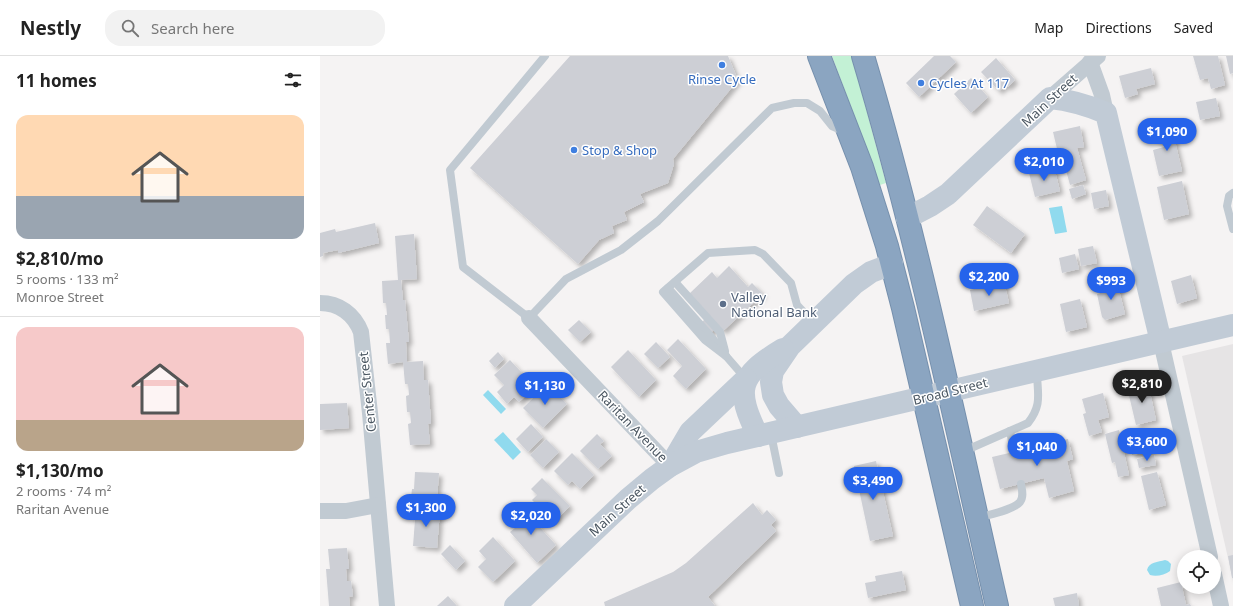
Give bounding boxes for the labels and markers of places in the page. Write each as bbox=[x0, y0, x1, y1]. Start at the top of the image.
marker: Rinse Cycle bbox=[717, 60, 727, 70]
place label: Rinse Cycle bbox=[688, 70, 756, 88]
place label: Cycles At 117 bbox=[929, 74, 1009, 92]
marker: Cycles At 117 bbox=[916, 78, 926, 88]
pin: $1,090 bbox=[1134, 118, 1200, 152]
place label: Stop & Shop bbox=[582, 141, 657, 159]
marker: Stop & Shop bbox=[569, 145, 579, 155]
pin: $2,010 bbox=[1011, 148, 1077, 182]
pin: $2,200 bbox=[956, 263, 1022, 297]
pin: $993 bbox=[1087, 267, 1135, 301]
place label: Valley National Bank bbox=[731, 288, 817, 321]
marker: Valley National Bank bbox=[718, 299, 728, 309]
pin: $2,810 bbox=[1109, 370, 1175, 404]
pin: $1,130 bbox=[512, 372, 578, 406]
pin: $3,600 bbox=[1114, 428, 1180, 462]
pin: $1,040 bbox=[1004, 433, 1070, 467]
pin: $3,490 bbox=[840, 467, 906, 501]
pin: $1,300 bbox=[393, 494, 459, 528]
pin: $2,020 bbox=[498, 502, 564, 536]

